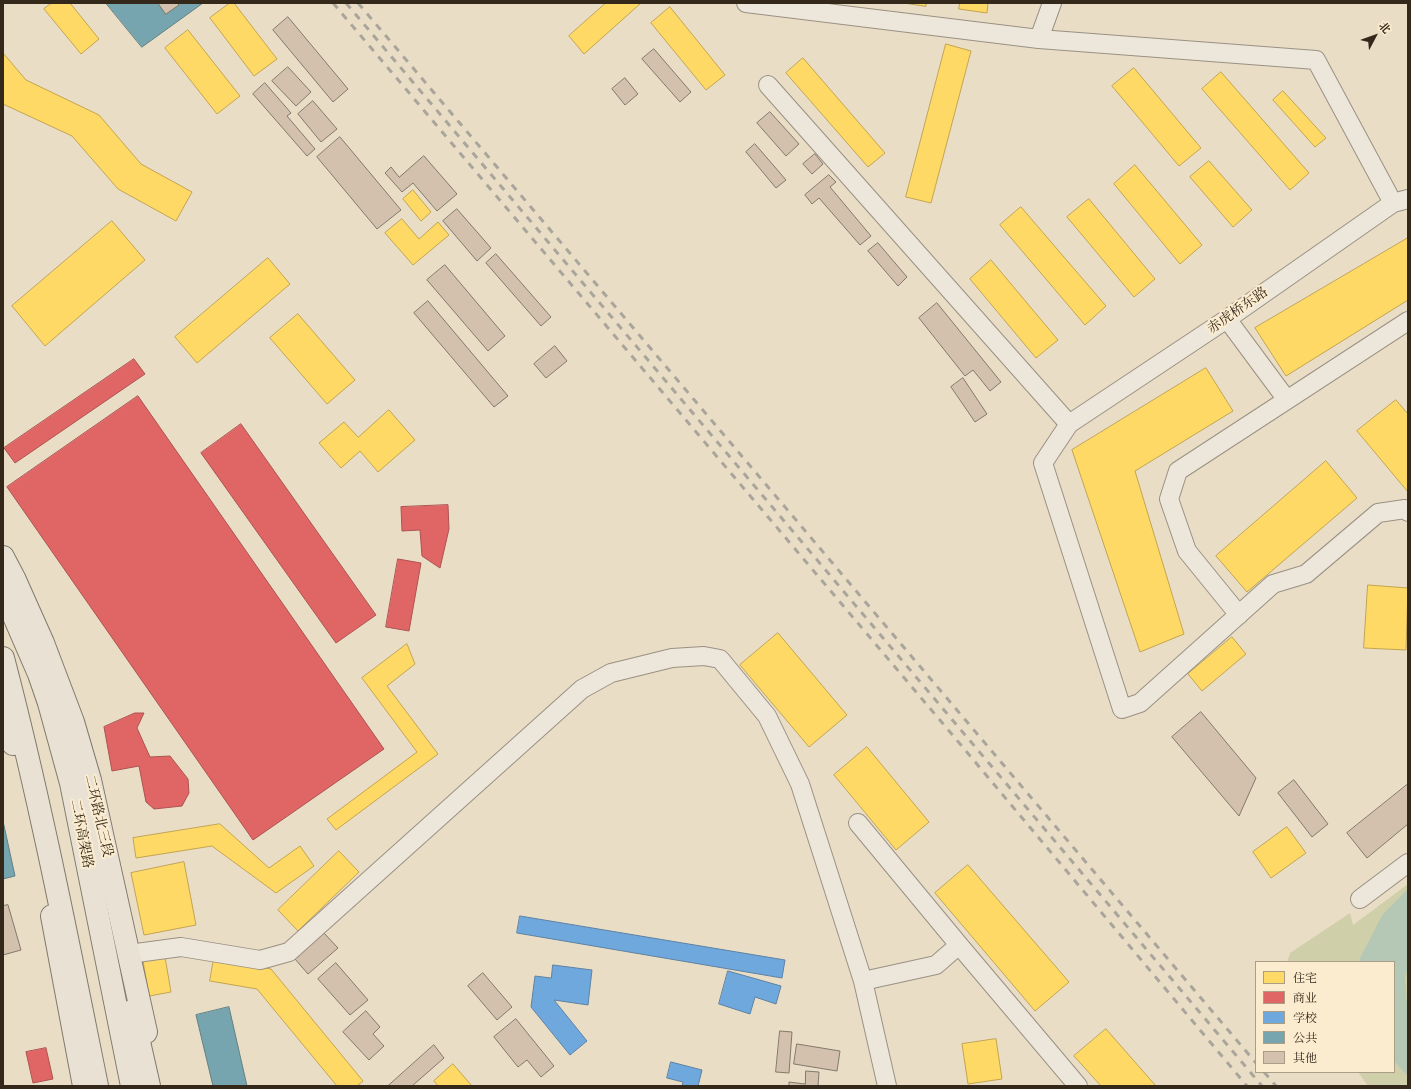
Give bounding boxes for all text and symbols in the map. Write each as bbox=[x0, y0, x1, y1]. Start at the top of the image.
north arrow bbox=[1355, 16, 1395, 56]
text: 北 bbox=[1375, 19, 1394, 37]
street label: 赤虎桥东路 bbox=[1205, 284, 1271, 338]
street label: 二环路北三段 bbox=[80, 773, 116, 859]
street label: 二环高架路 bbox=[66, 798, 96, 870]
legend bbox=[1255, 961, 1395, 1073]
text: 住宅 bbox=[1293, 970, 1317, 986]
text: 商业 bbox=[1293, 990, 1317, 1006]
text: 学校 bbox=[1293, 1010, 1317, 1026]
text: 公共 bbox=[1293, 1030, 1317, 1046]
text: 其他 bbox=[1293, 1050, 1317, 1066]

